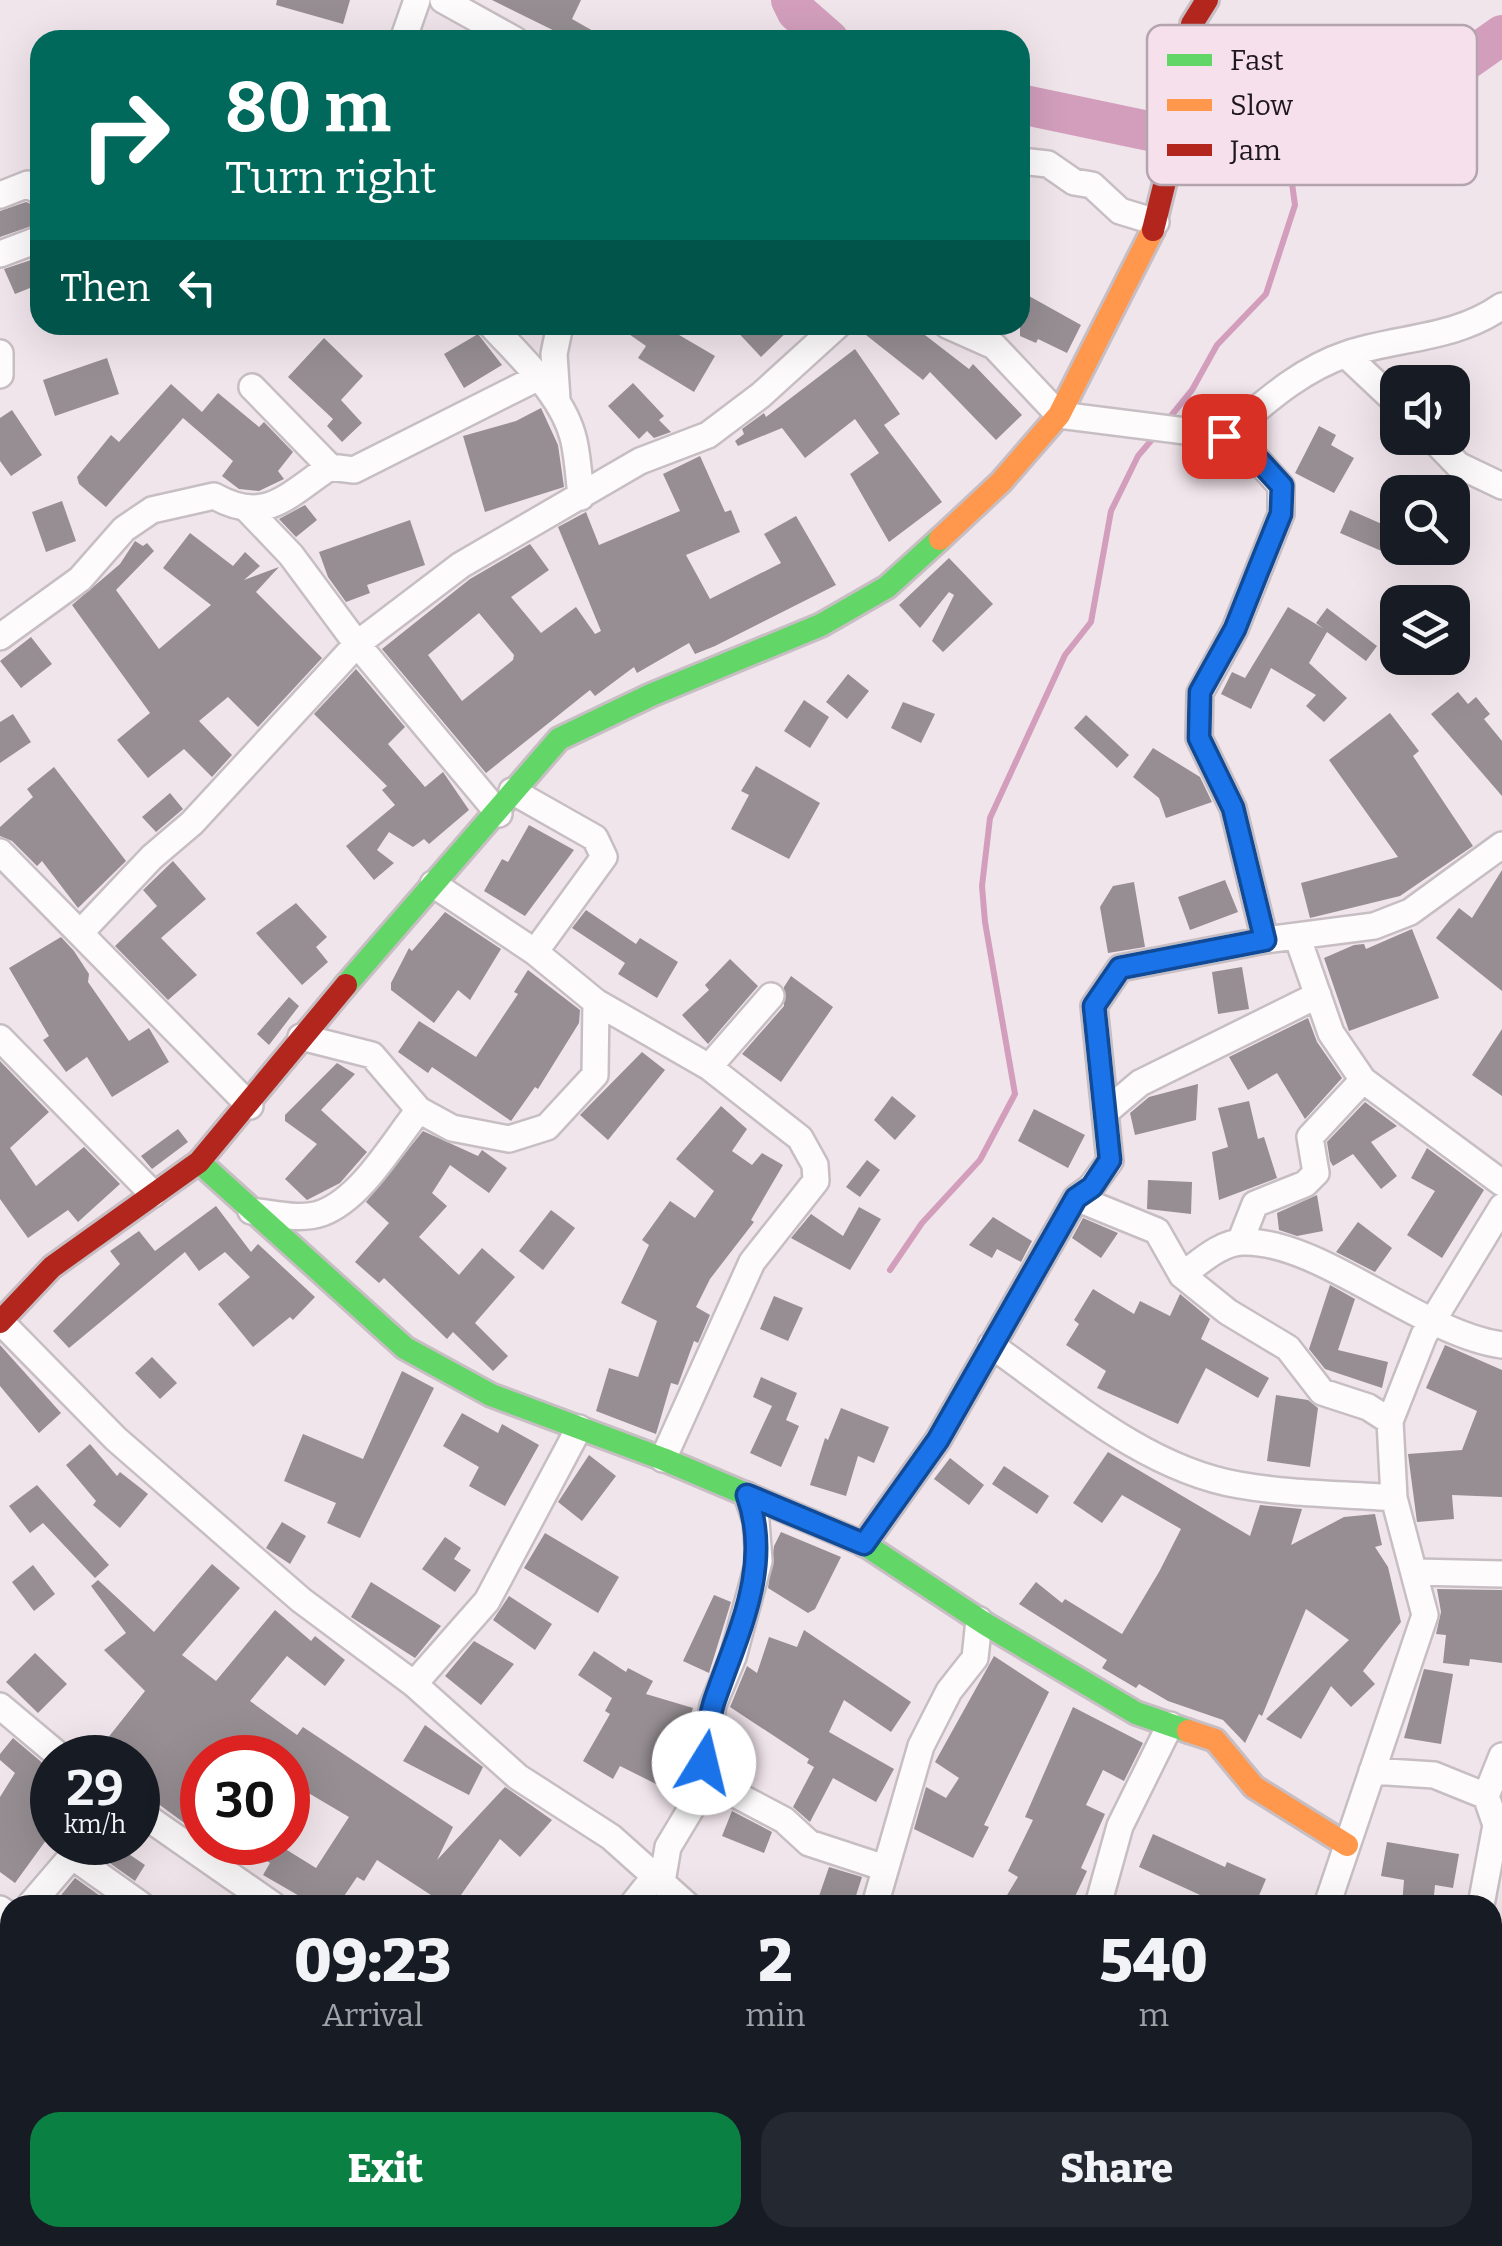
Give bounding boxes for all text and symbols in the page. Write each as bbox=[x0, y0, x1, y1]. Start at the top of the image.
legend bbox=[1147, 25, 1477, 185]
text: Fast bbox=[1230, 44, 1284, 77]
text: 80 m bbox=[225, 66, 391, 150]
icon: right bbox=[60, 70, 190, 200]
text: Slow bbox=[1230, 89, 1293, 122]
text: Jam bbox=[1229, 134, 1281, 167]
text: Turn right bbox=[225, 151, 437, 205]
icon: left bbox=[170, 260, 225, 315]
text: Then bbox=[60, 265, 150, 311]
map controls bbox=[1380, 365, 1470, 675]
button: sound bbox=[1380, 365, 1470, 455]
pin bbox=[1182, 394, 1267, 479]
icon: arrive bbox=[1197, 409, 1252, 464]
button: search bbox=[1380, 475, 1470, 565]
button: layers bbox=[1380, 585, 1470, 675]
position arrow bbox=[652, 1711, 756, 1815]
speed limit sign: 30 bbox=[180, 1735, 310, 1865]
text: 29 bbox=[66, 1758, 124, 1818]
text: km/h bbox=[64, 1810, 126, 1840]
text: 09:23 bbox=[294, 1925, 451, 1997]
text: 2 bbox=[758, 1925, 793, 1997]
text: 540 bbox=[1100, 1925, 1208, 1997]
text: Arrival bbox=[322, 1996, 423, 2034]
text: min bbox=[745, 1996, 806, 2034]
text: m bbox=[1139, 1996, 1169, 2034]
button: Exit bbox=[30, 2112, 741, 2227]
button: Share bbox=[761, 2112, 1472, 2227]

